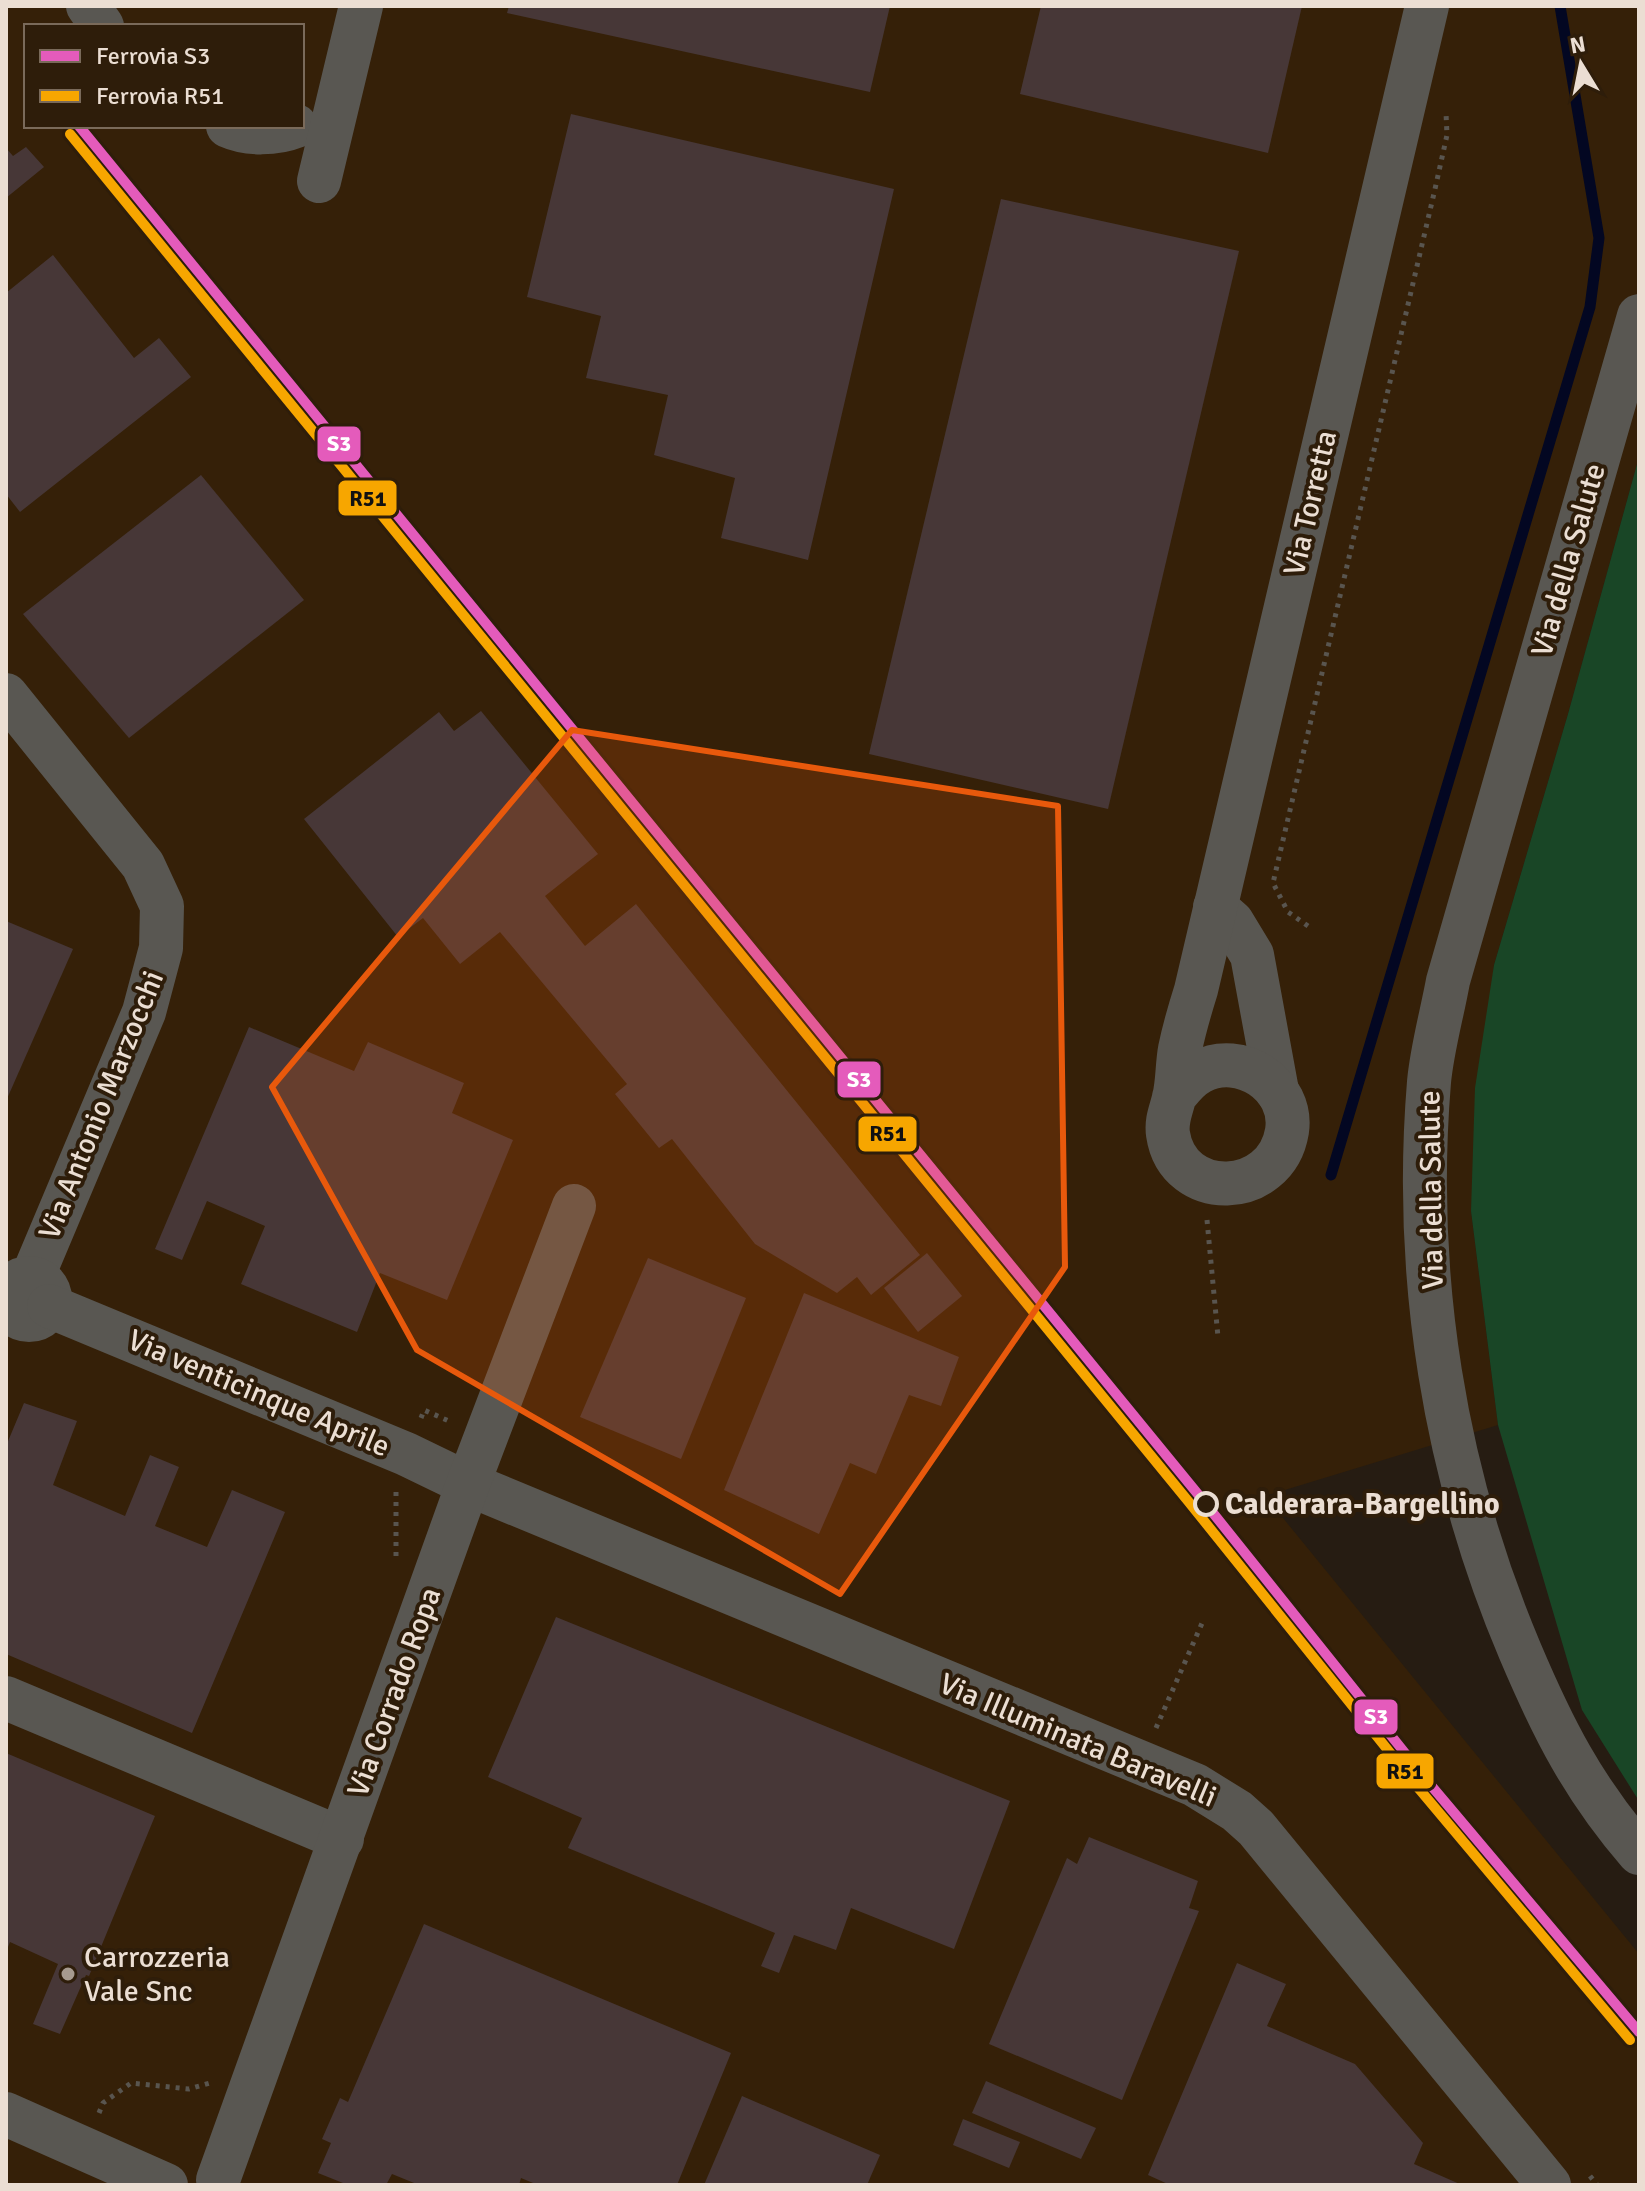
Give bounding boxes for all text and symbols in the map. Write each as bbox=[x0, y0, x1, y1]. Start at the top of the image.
legend bbox=[24, 24, 304, 128]
north arrow bbox=[1541, 24, 1621, 104]
text: N bbox=[1568, 30, 1587, 59]
text: Ferrovia S3 bbox=[96, 41, 210, 71]
text: Ferrovia R51 bbox=[96, 81, 224, 111]
line badge: S3 bbox=[316, 425, 362, 463]
street label: Via Torretta bbox=[1276, 427, 1345, 579]
text: S3 bbox=[327, 430, 351, 457]
street label: Via della Salute bbox=[1523, 459, 1614, 661]
line badge: R51 bbox=[337, 479, 398, 517]
text: R51 bbox=[349, 485, 387, 512]
street label: Via Antonio Marzocchi bbox=[31, 966, 172, 1245]
line badge: S3 bbox=[836, 1060, 882, 1099]
text: S3 bbox=[847, 1066, 871, 1093]
street label: Via della Salute bbox=[1411, 1090, 1452, 1290]
line badge: R51 bbox=[857, 1115, 918, 1153]
text: R51 bbox=[869, 1120, 907, 1147]
street label: Via venticinque Aprile bbox=[122, 1322, 395, 1465]
place label: Calderara-Bargellino bbox=[1225, 1486, 1500, 1523]
marker: Calderara-Bargellino bbox=[1194, 1492, 1218, 1516]
street label: Via Corrado Ropa bbox=[339, 1582, 449, 1802]
street label: Via Illuminata Baravelli bbox=[934, 1665, 1222, 1816]
line badge: S3 bbox=[1353, 1698, 1399, 1736]
text: S3 bbox=[1364, 1703, 1388, 1730]
line badge: R51 bbox=[1375, 1752, 1435, 1790]
text: R51 bbox=[1386, 1758, 1424, 1785]
place label: Carrozzeria Vale Snc bbox=[84, 1939, 230, 2010]
marker: Carrozzeria Vale Snc bbox=[59, 1965, 77, 1983]

